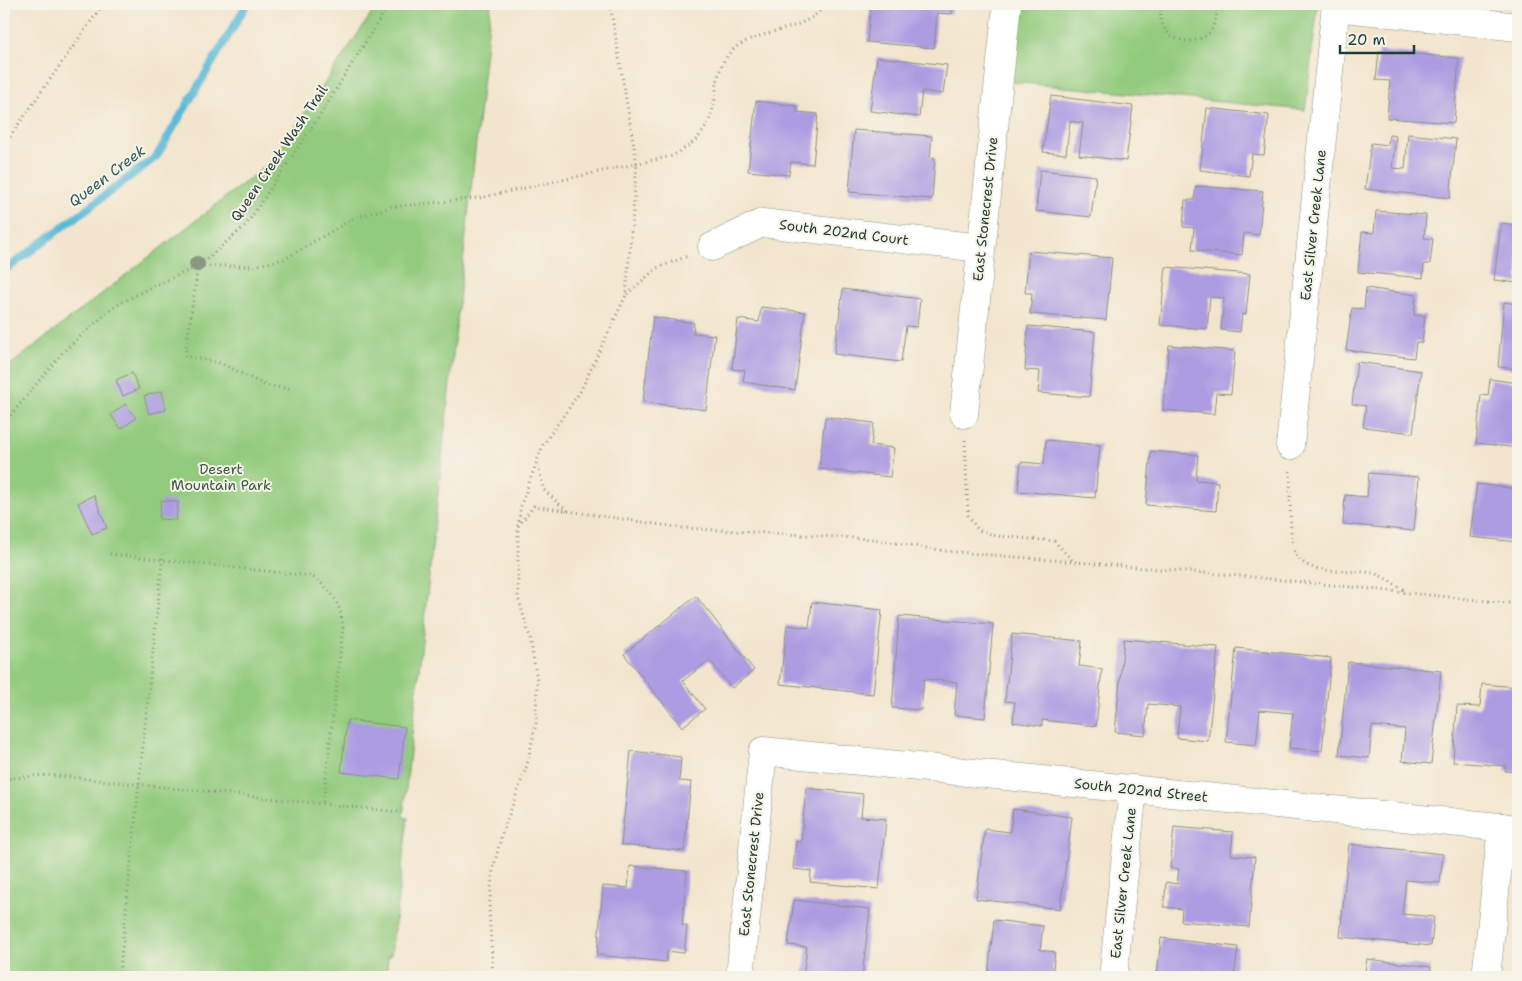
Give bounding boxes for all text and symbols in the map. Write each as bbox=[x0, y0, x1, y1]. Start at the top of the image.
scale bar bbox=[1340, 22, 1413, 54]
text: 20 m bbox=[1347, 30, 1386, 50]
street label: Queen Creek Wash Trail bbox=[227, 81, 332, 225]
street label: East Stonecrest Drive bbox=[968, 136, 1002, 282]
water label: Queen Creek bbox=[64, 140, 150, 212]
street label: East Silver Creek Lane bbox=[1296, 149, 1330, 301]
street label: South 202nd Court bbox=[778, 215, 910, 249]
park label: Desert Mountain Park bbox=[171, 460, 271, 494]
street label: South 202nd Street bbox=[1073, 774, 1209, 806]
street label: East Stonecrest Drive bbox=[734, 791, 768, 937]
street label: East Silver Creek Lane bbox=[1106, 807, 1140, 959]

